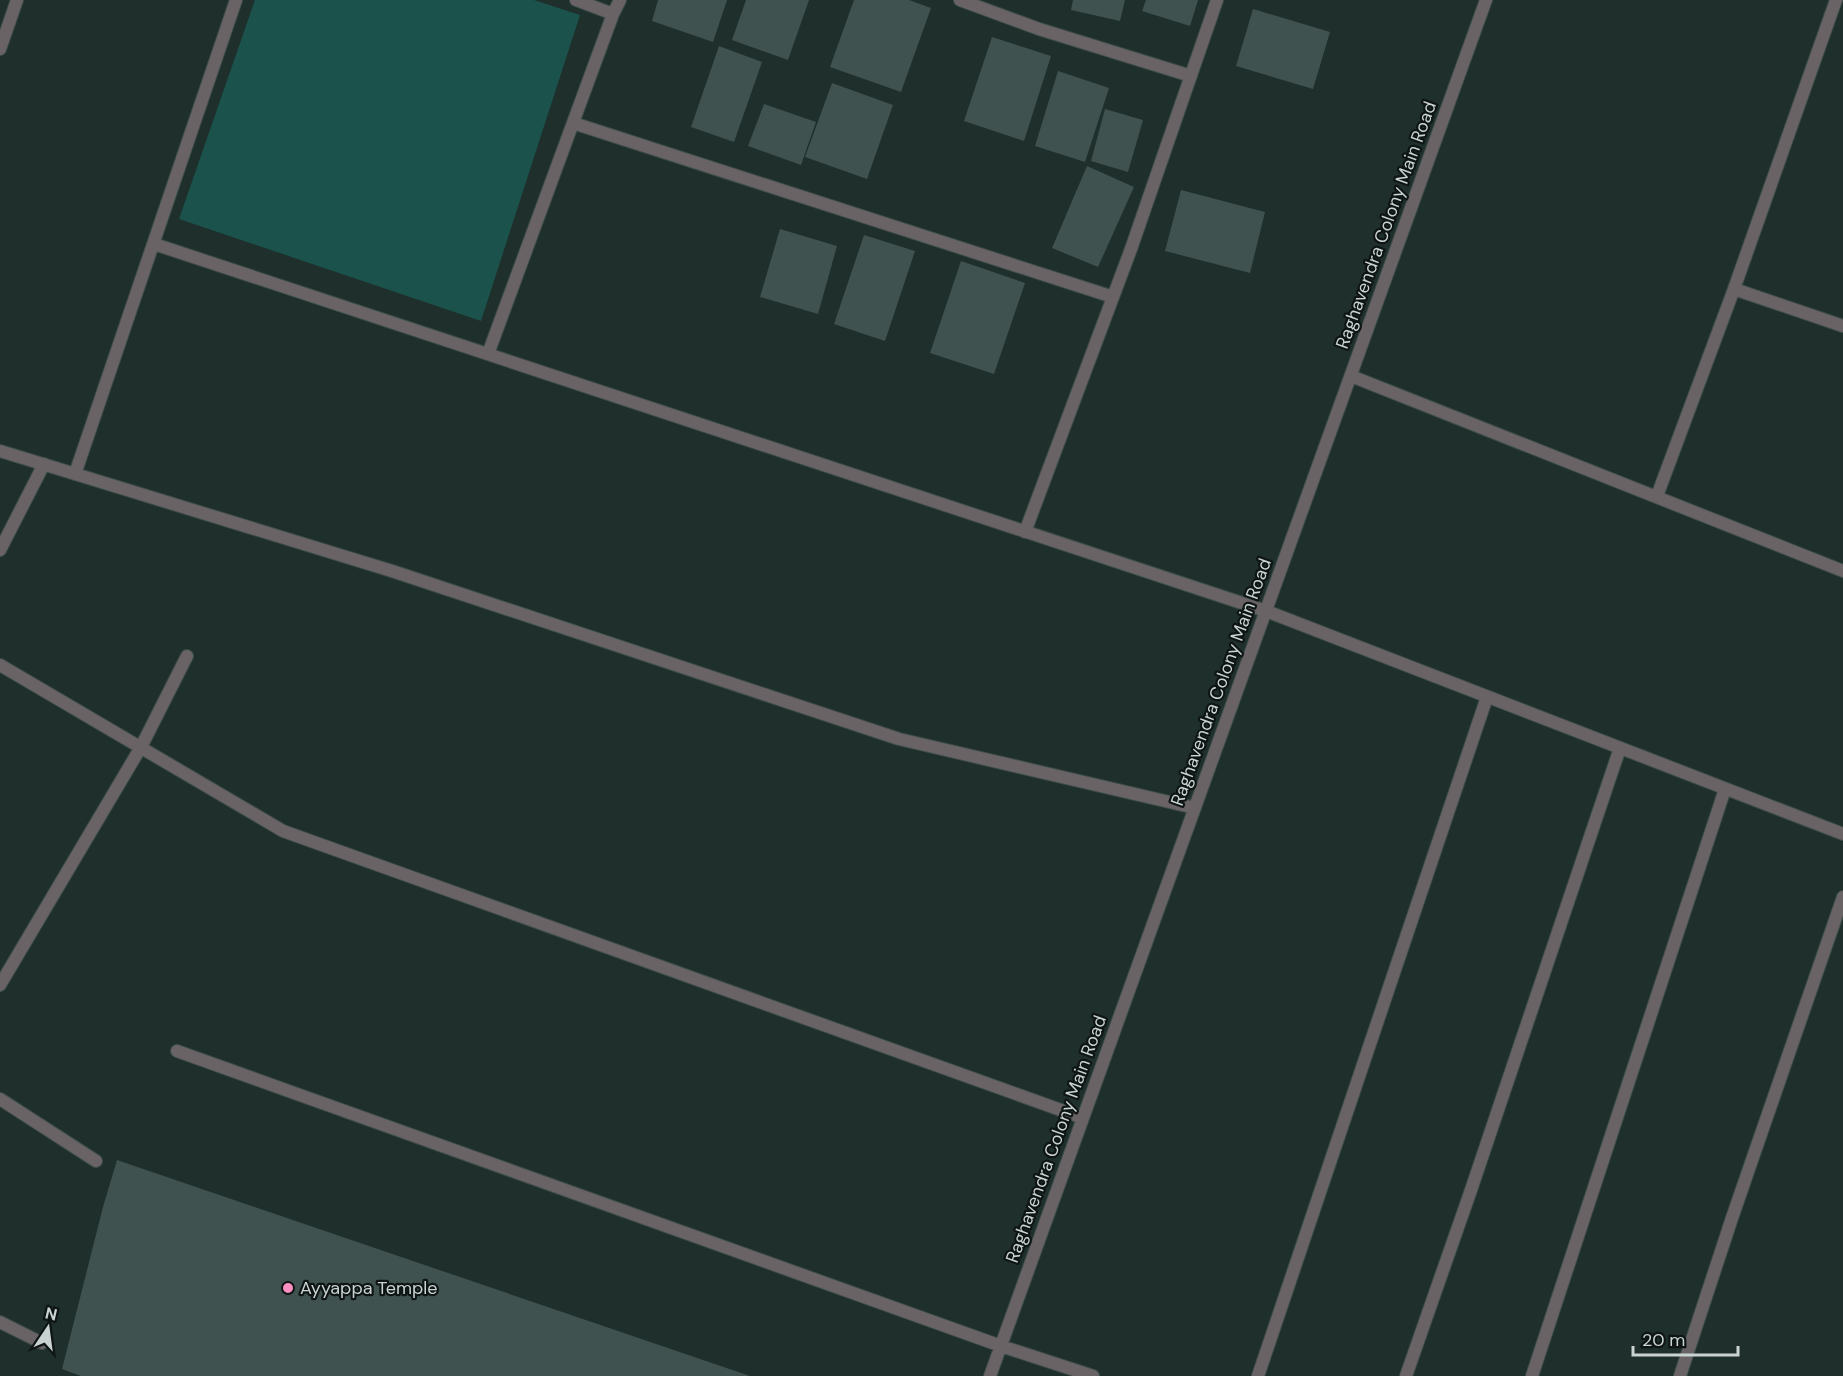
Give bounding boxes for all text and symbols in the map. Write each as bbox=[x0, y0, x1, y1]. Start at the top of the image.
street label: Raghavendra Colony Main Road bbox=[1330, 98, 1442, 352]
street label: Raghavendra Colony Main Road bbox=[1165, 555, 1277, 809]
street label: Raghavendra Colony Main Road bbox=[1000, 1012, 1112, 1266]
place label: Ayyappa Temple bbox=[300, 1276, 437, 1300]
marker: Ayyappa Temple bbox=[281, 1281, 295, 1295]
north arrow bbox=[18, 1298, 78, 1358]
text: N bbox=[43, 1302, 59, 1325]
scale bar bbox=[1633, 1319, 1738, 1357]
text: 20 m bbox=[1642, 1328, 1685, 1352]

